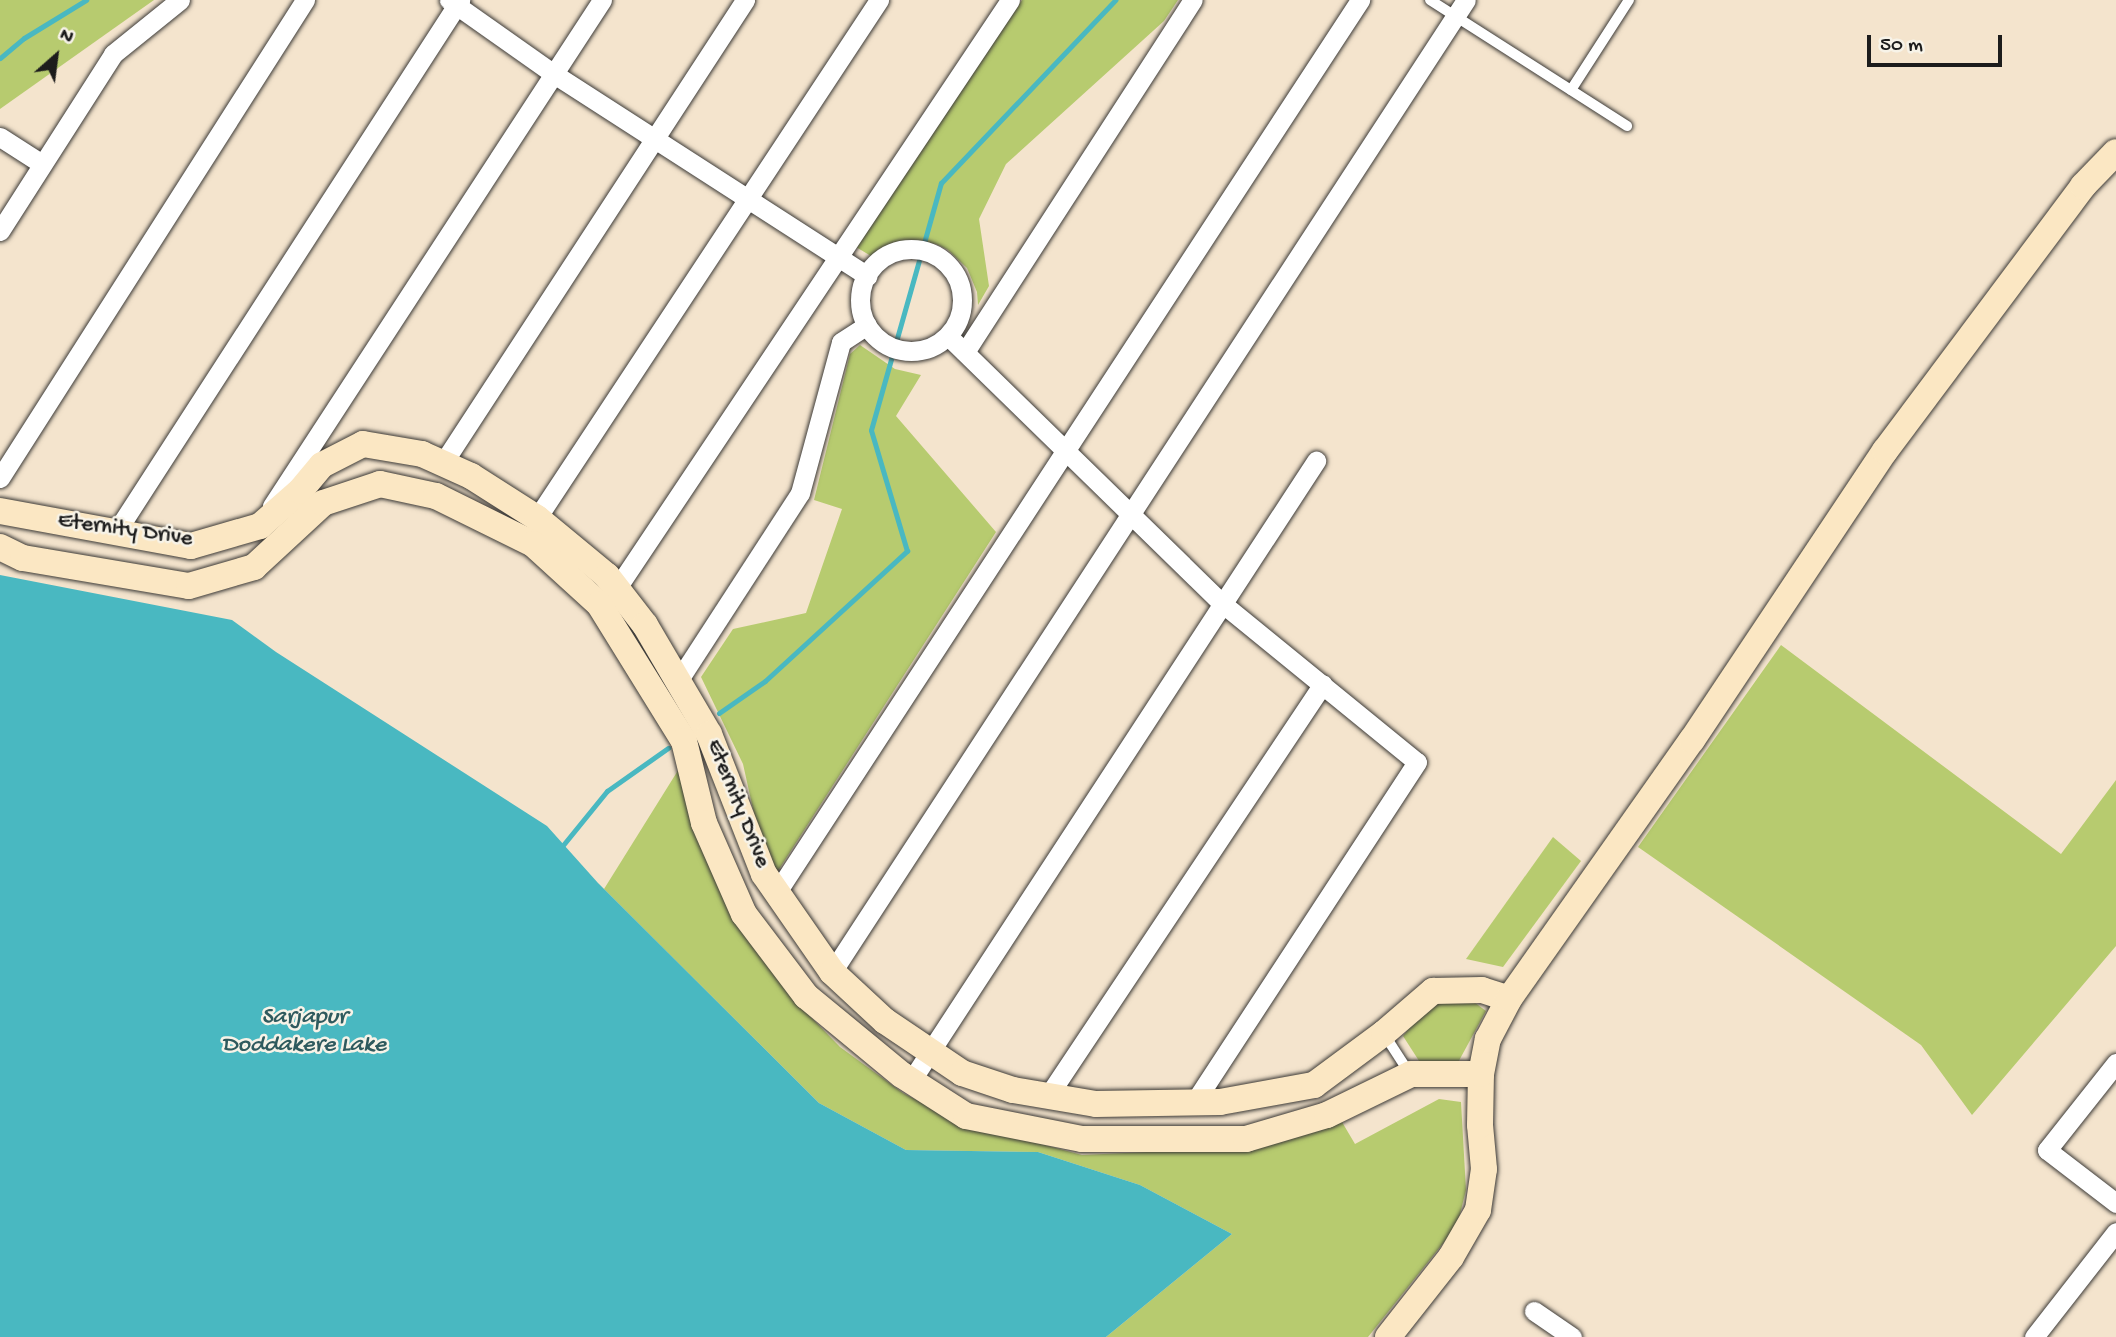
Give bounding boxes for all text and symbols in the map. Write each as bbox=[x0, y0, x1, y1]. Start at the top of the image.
north arrow bbox=[21, 21, 91, 91]
scale bar bbox=[1871, 21, 2006, 65]
text: N bbox=[55, 24, 77, 50]
text: 50 m bbox=[1880, 34, 1923, 59]
street label: Eternity Drive bbox=[56, 508, 194, 554]
street label: Eternity Drive bbox=[699, 736, 775, 872]
water label: Sarjapur Doddakere Lake bbox=[222, 1004, 386, 1060]

